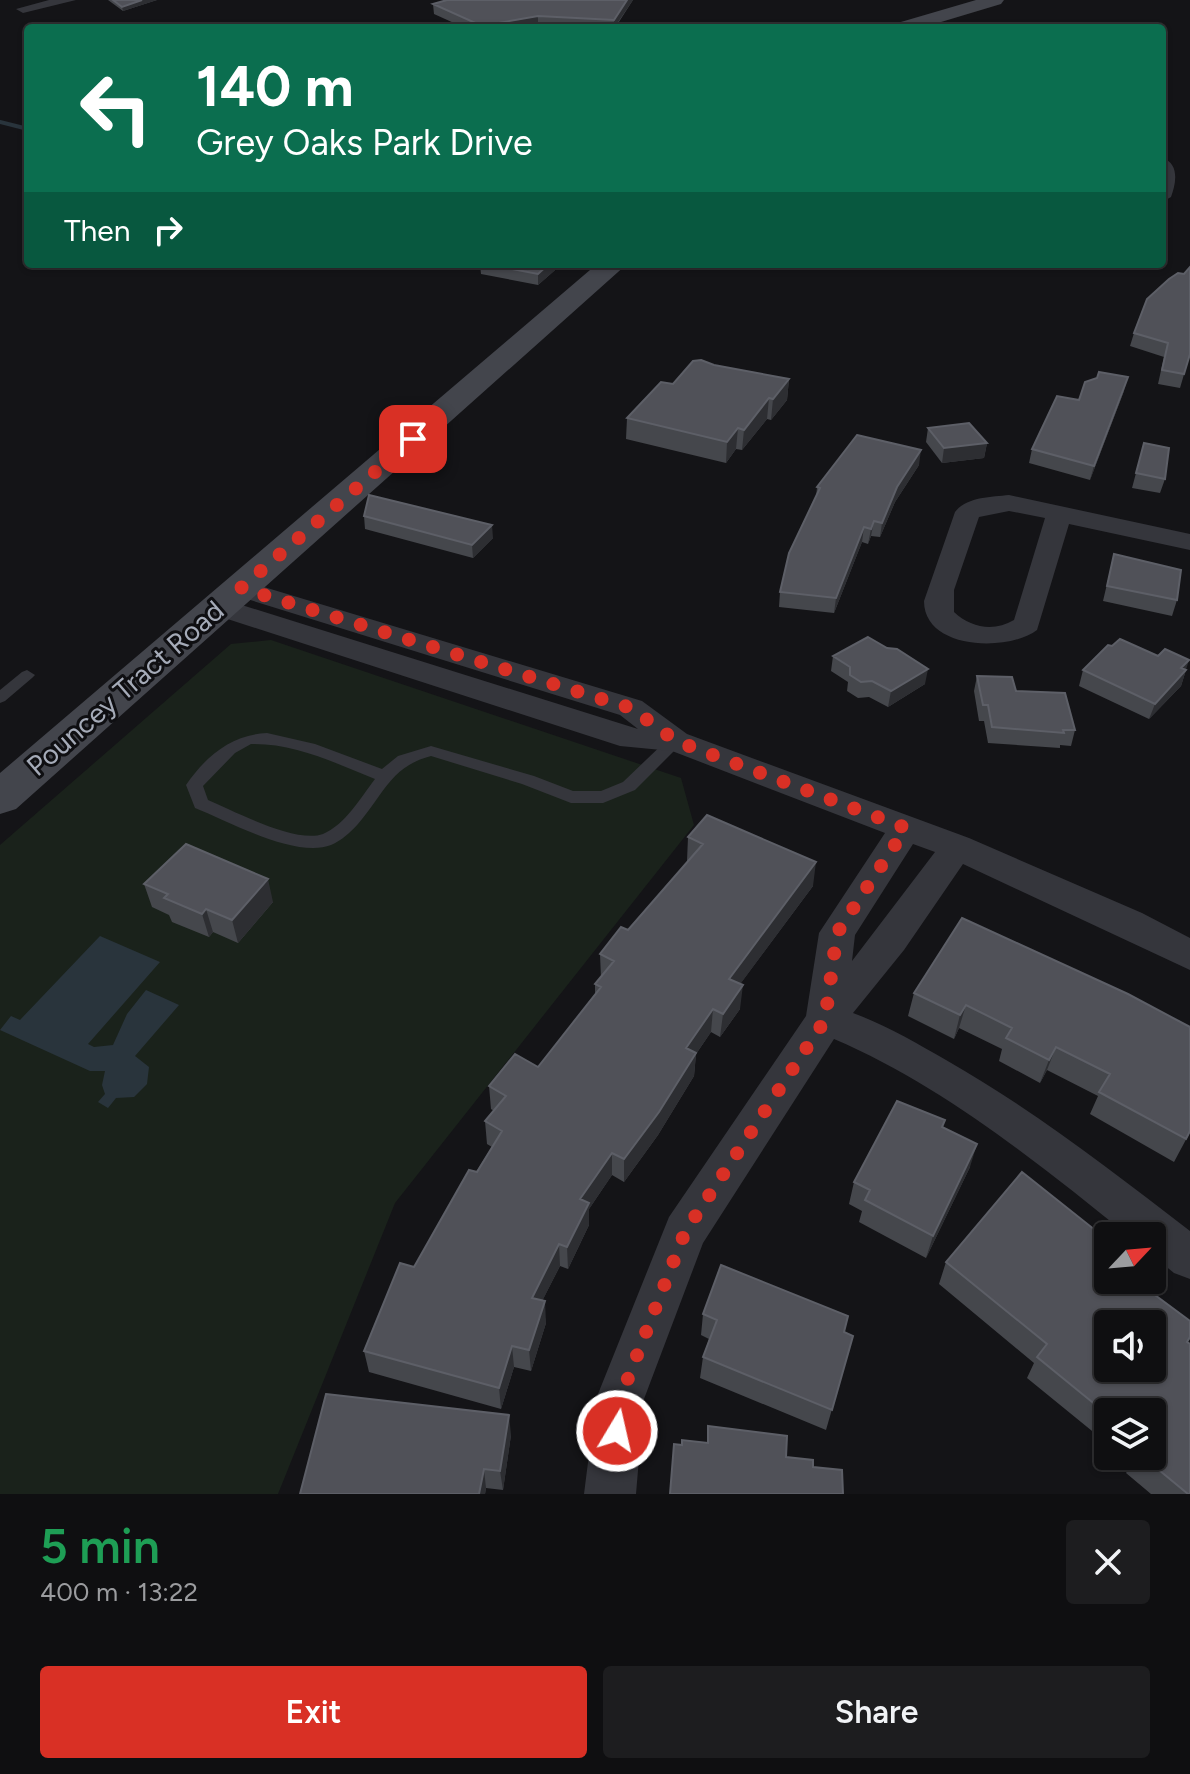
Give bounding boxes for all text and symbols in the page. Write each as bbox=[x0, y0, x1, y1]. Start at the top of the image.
text: 140 m bbox=[196, 53, 354, 120]
icon: left bbox=[64, 56, 168, 160]
text: Grey Oaks Park Drive bbox=[196, 121, 533, 164]
icon: right bbox=[146, 208, 190, 252]
text: Then bbox=[64, 212, 130, 249]
pin bbox=[379, 405, 447, 473]
icon: arrive bbox=[391, 417, 435, 461]
street label: Pouncey Tract Road bbox=[19, 593, 231, 783]
north arrow bbox=[1094, 1222, 1166, 1294]
map controls bbox=[1094, 1222, 1166, 1470]
button: sound bbox=[1094, 1310, 1166, 1382]
position arrow bbox=[575, 1389, 659, 1473]
button: layers bbox=[1094, 1398, 1166, 1470]
text: 5 min bbox=[40, 1517, 160, 1575]
button: close bbox=[1066, 1520, 1150, 1604]
text: 400 m · 13:22 bbox=[40, 1576, 198, 1608]
button: Exit bbox=[40, 1666, 587, 1758]
button: Share bbox=[603, 1666, 1150, 1758]

